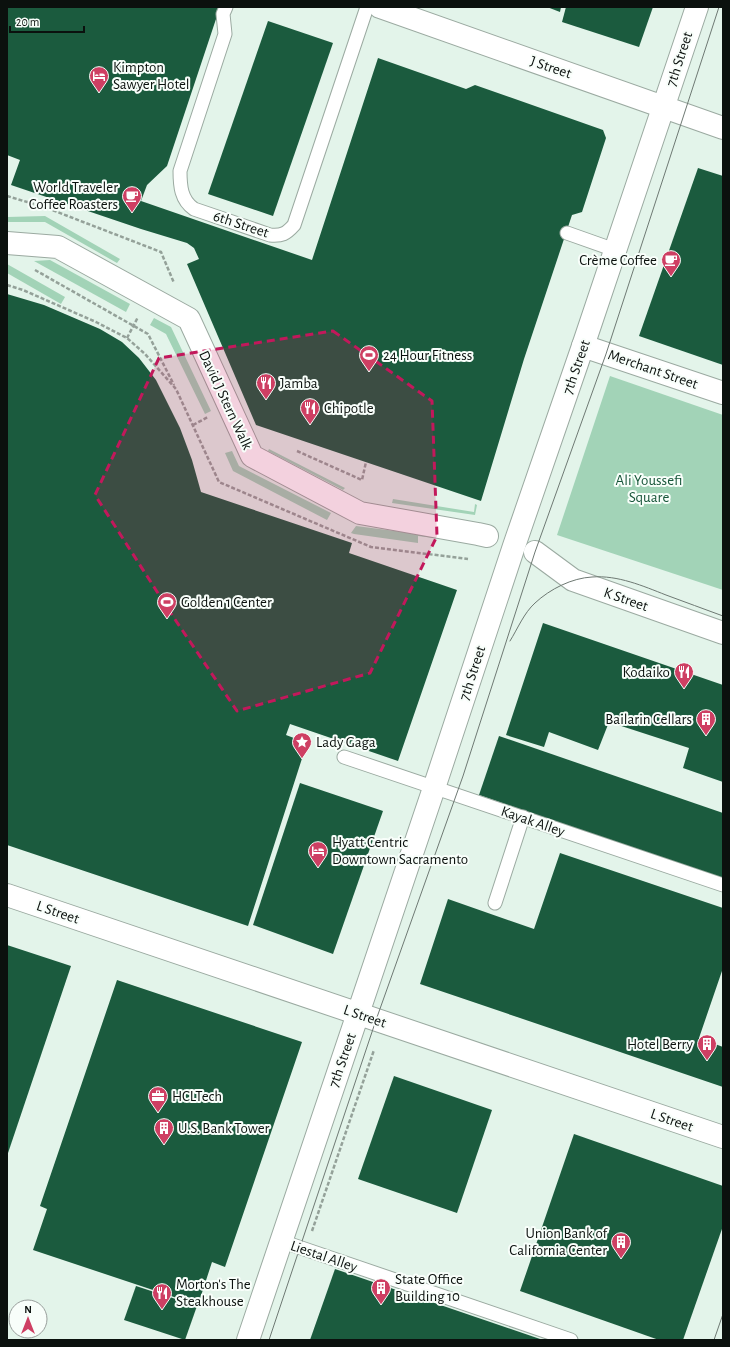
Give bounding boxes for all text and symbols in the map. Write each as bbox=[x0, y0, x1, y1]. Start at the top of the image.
scale bar bbox=[10, 8, 84, 34]
text: 20 m bbox=[16, 16, 39, 28]
street label: 7th Street bbox=[664, 30, 695, 88]
street label: J Street bbox=[528, 53, 574, 82]
place label: Kimpton Sawyer Hotel bbox=[113, 60, 190, 92]
hotel icon: Kimpton Sawyer Hotel bbox=[88, 65, 110, 93]
place label: World Traveler Coffee Roasters bbox=[29, 180, 118, 212]
cafe icon: World Traveler Coffee Roasters bbox=[121, 185, 143, 213]
street label: 6th Street bbox=[211, 208, 271, 241]
cafe icon: Crème Coffee bbox=[660, 249, 682, 277]
place label: Crème Coffee bbox=[579, 253, 657, 268]
street label: 7th Street bbox=[560, 338, 593, 396]
sports icon: 24 Hour Fitness bbox=[358, 344, 380, 372]
street label: Merchant Street bbox=[606, 347, 700, 392]
street label: David J Stern Walk bbox=[196, 348, 255, 452]
place label: 24 Hour Fitness bbox=[383, 348, 472, 363]
restaurant icon: Jamba bbox=[255, 372, 277, 400]
place label: Jamba bbox=[280, 376, 318, 391]
restaurant icon: Chipotle bbox=[299, 397, 321, 425]
place label: Chipotle bbox=[324, 401, 374, 416]
park label: Ali Youssefi Square bbox=[616, 473, 682, 505]
street label: K Street bbox=[602, 585, 650, 614]
sports icon: Golden 1 Center bbox=[156, 591, 178, 619]
place label: Golden 1 Center bbox=[181, 595, 272, 610]
street label: 7th Street bbox=[457, 644, 488, 702]
restaurant icon: Kodaiko bbox=[673, 661, 695, 689]
place label: Kodaiko bbox=[622, 665, 670, 680]
building icon: Bailarin Cellars bbox=[695, 708, 717, 736]
place label: Bailarin Cellars bbox=[605, 712, 692, 727]
place icon: Lady Gaga bbox=[291, 731, 313, 759]
place label: Lady Gaga bbox=[316, 735, 376, 750]
street label: Kayak Alley bbox=[499, 804, 567, 840]
place label: Hyatt Centric Downtown Sacramento bbox=[332, 835, 468, 867]
hotel icon: Hyatt Centric Downtown Sacramento bbox=[307, 840, 329, 868]
street label: L Street bbox=[35, 898, 81, 927]
street label: L Street bbox=[342, 1002, 388, 1031]
street label: 7th Street bbox=[326, 1031, 359, 1089]
building icon: Hotel Berry bbox=[696, 1033, 718, 1061]
place label: Hotel Berry bbox=[627, 1037, 694, 1052]
office icon: HCLTech bbox=[147, 1085, 169, 1113]
place label: HCLTech bbox=[172, 1089, 222, 1104]
street label: L Street bbox=[649, 1106, 695, 1135]
building icon: U.S. Bank Tower bbox=[153, 1117, 175, 1145]
place label: U.S. Bank Tower bbox=[178, 1121, 270, 1136]
place label: Union Bank of California Center bbox=[509, 1226, 608, 1258]
building icon: Union Bank of California Center bbox=[610, 1231, 632, 1259]
street label: Liestal Alley bbox=[288, 1238, 360, 1275]
place label: State Office Building 10 bbox=[395, 1272, 463, 1304]
place label: Morton's The Steakhouse bbox=[176, 1277, 251, 1309]
building icon: State Office Building 10 bbox=[370, 1277, 392, 1305]
restaurant icon: Morton's The Steakhouse bbox=[151, 1282, 173, 1310]
north arrow bbox=[8, 1299, 48, 1339]
text: N bbox=[24, 1304, 32, 1315]

